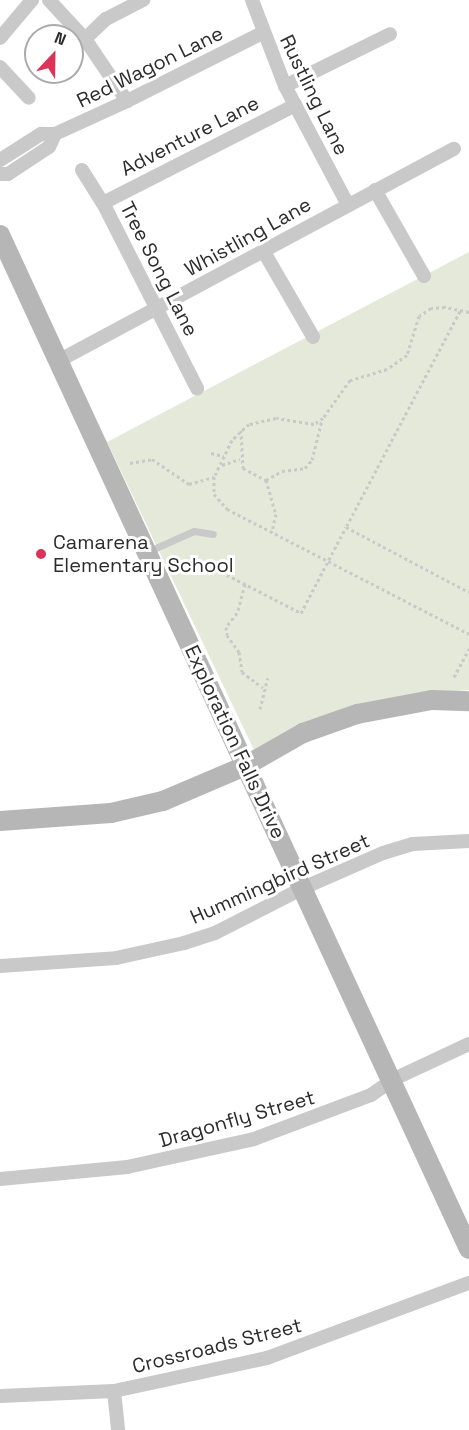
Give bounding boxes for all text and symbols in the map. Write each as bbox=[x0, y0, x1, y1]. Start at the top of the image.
street label: Red Wagon Lane bbox=[73, 21, 227, 113]
north arrow bbox=[24, 24, 84, 84]
text: N bbox=[51, 27, 69, 50]
street label: Rustling Lane bbox=[275, 31, 353, 159]
street label: Adventure Lane bbox=[117, 91, 263, 181]
street label: Whistling Lane bbox=[181, 192, 315, 282]
street label: Tree Song Lane bbox=[115, 198, 203, 340]
place label: Camarena Elementary School bbox=[53, 530, 234, 577]
marker: Camarena Elementary School bbox=[34, 547, 48, 561]
street label: Exploration Falls Drive bbox=[180, 641, 290, 843]
street label: Hummingbird Street bbox=[187, 829, 373, 929]
street label: Dragonfly Street bbox=[156, 1085, 318, 1153]
street label: Crossroads Street bbox=[130, 1313, 304, 1379]

